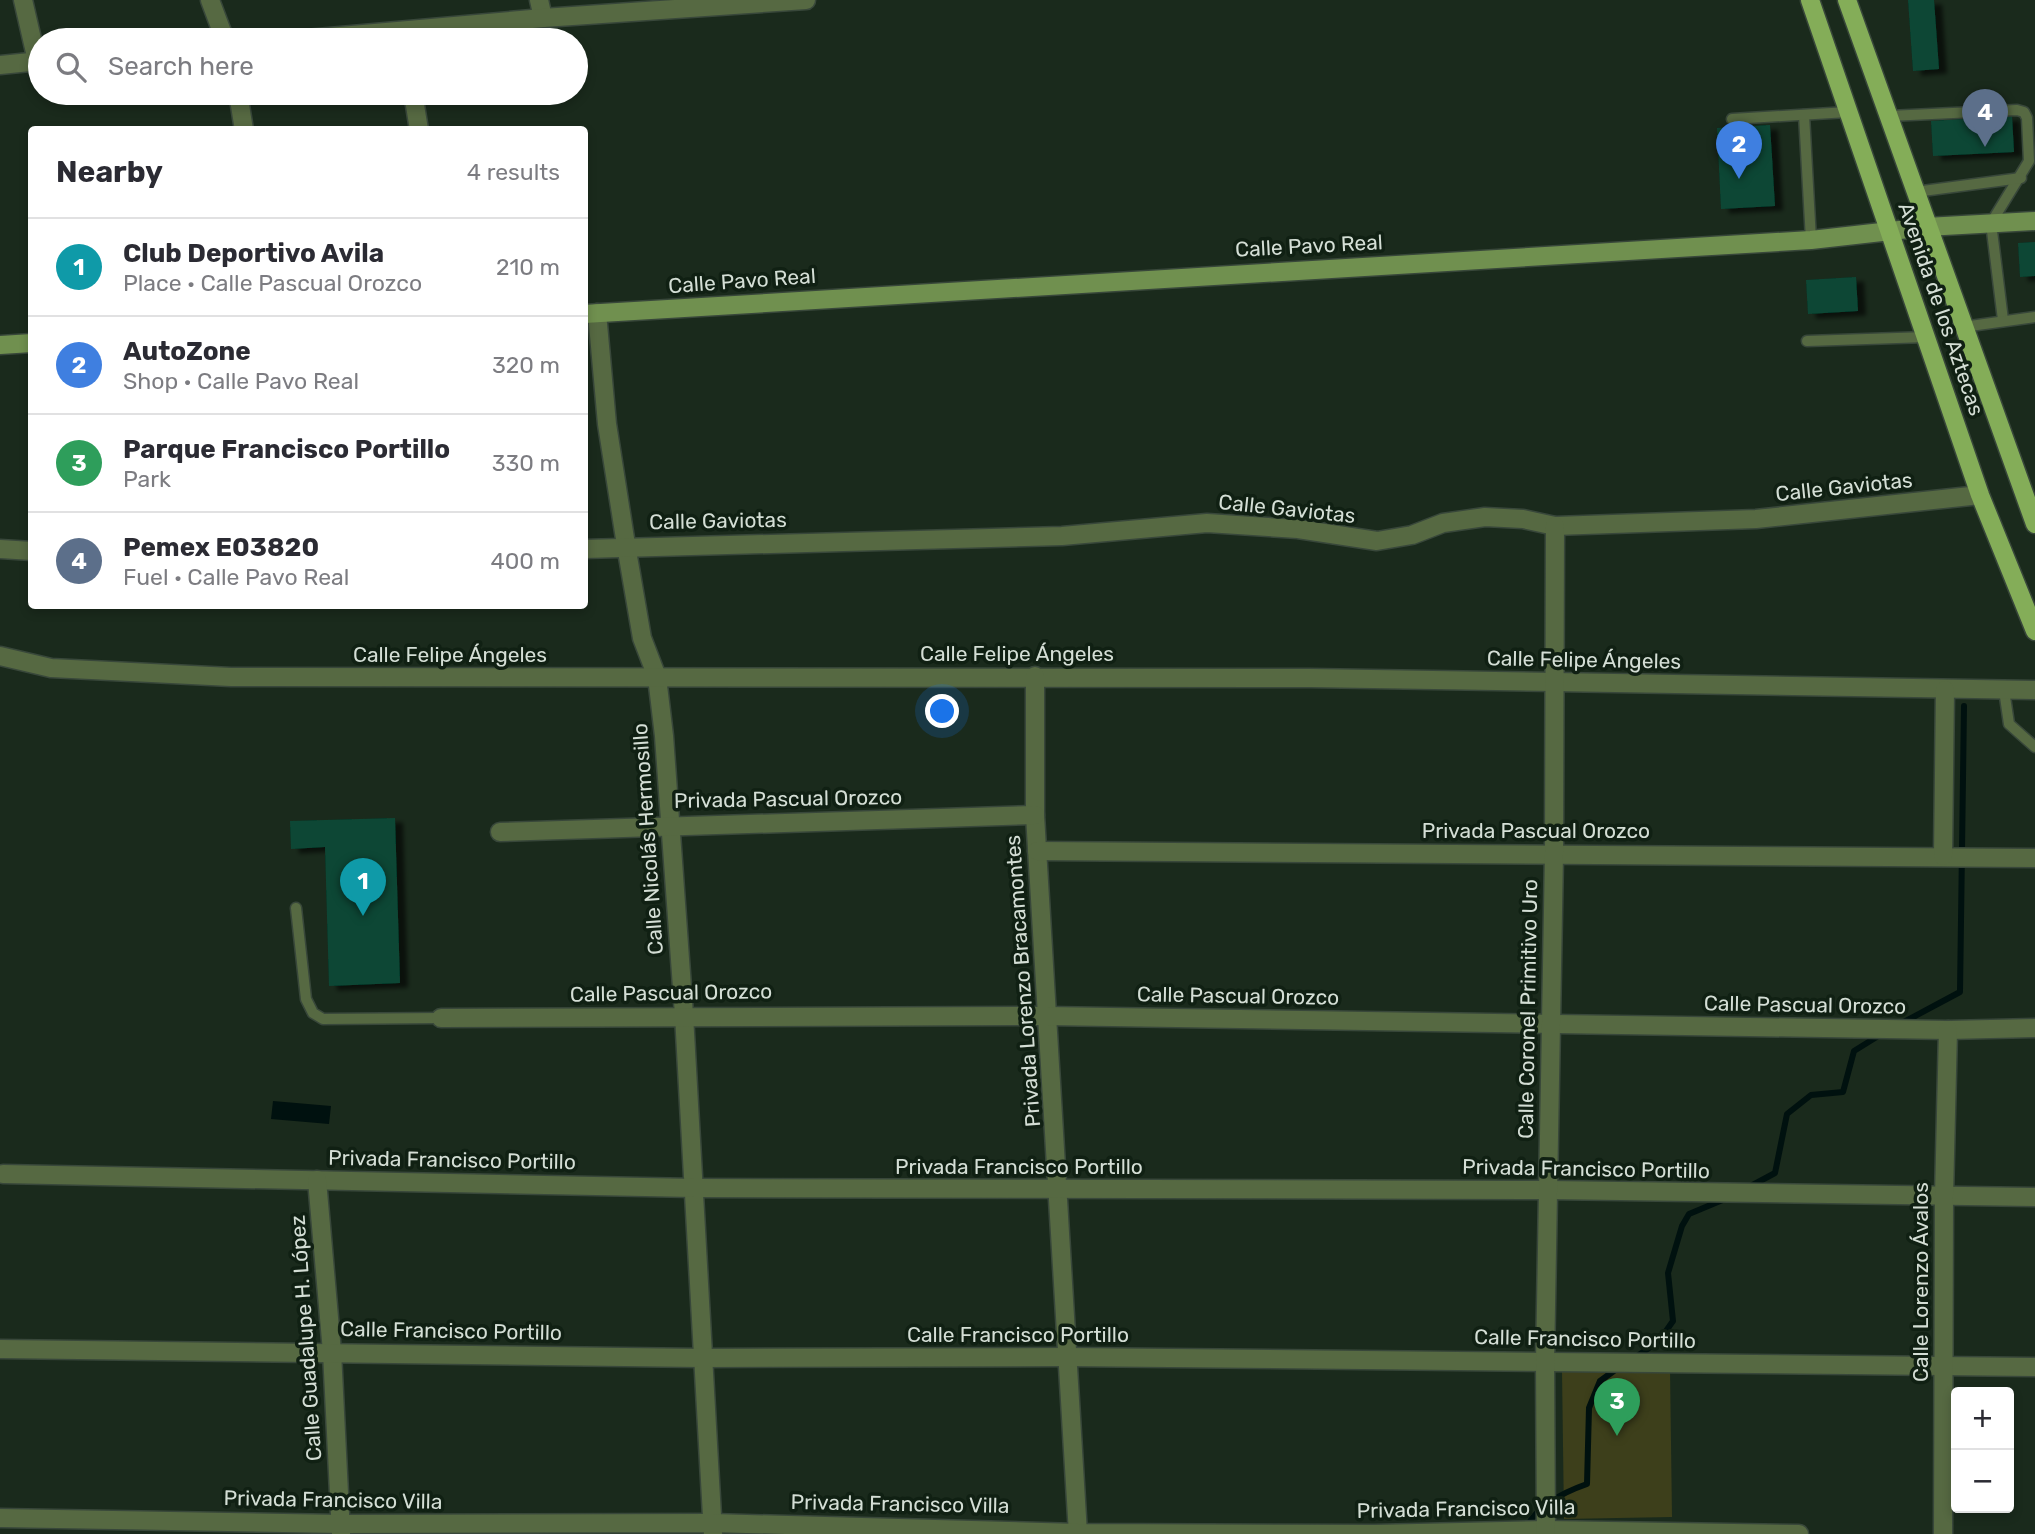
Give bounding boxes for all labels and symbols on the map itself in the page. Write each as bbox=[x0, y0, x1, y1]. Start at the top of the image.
pin: 4 bbox=[1962, 89, 2008, 147]
pin: 2 bbox=[1716, 121, 1762, 179]
street label: Avenida de los Aztecas bbox=[1893, 199, 1990, 419]
street label: Calle Pavo Real bbox=[1234, 229, 1383, 262]
street label: Calle Pavo Real bbox=[667, 263, 817, 298]
street label: Calle Gaviotas bbox=[1774, 467, 1914, 506]
street label: Calle Gaviotas bbox=[1217, 489, 1357, 528]
street label: Calle Gaviotas bbox=[649, 507, 787, 534]
street label: Calle Felipe Ángeles bbox=[920, 641, 1114, 666]
street label: Calle Felipe Ángeles bbox=[353, 642, 547, 667]
street label: Calle Felipe Ángeles bbox=[1487, 645, 1681, 674]
your location bbox=[925, 694, 959, 728]
street label: Calle Nicolás Hermosillo bbox=[627, 722, 668, 956]
street label: Privada Pascual Orozco bbox=[674, 784, 902, 813]
street label: Privada Pascual Orozco bbox=[1422, 818, 1650, 843]
street label: Privada Lorenzo Bracamontes bbox=[1000, 834, 1045, 1128]
pin: 1 bbox=[340, 858, 386, 916]
street label: Calle Coronel Primitivo Uro bbox=[1513, 879, 1542, 1139]
street label: Calle Pascual Orozco bbox=[570, 978, 772, 1007]
street label: Calle Pascual Orozco bbox=[1137, 981, 1339, 1010]
street label: Calle Pascual Orozco bbox=[1704, 990, 1906, 1019]
street label: Privada Francisco Portillo bbox=[328, 1145, 576, 1174]
street label: Privada Francisco Portillo bbox=[895, 1154, 1143, 1179]
street label: Privada Francisco Portillo bbox=[1462, 1154, 1710, 1183]
street label: Calle Lorenzo Ávalos bbox=[1908, 1182, 1933, 1382]
street label: Calle Guadalupe H. López bbox=[284, 1214, 327, 1462]
street label: Calle Francisco Portillo bbox=[340, 1316, 562, 1345]
street label: Calle Francisco Portillo bbox=[907, 1322, 1129, 1347]
street label: Calle Francisco Portillo bbox=[1474, 1324, 1696, 1353]
pin: 3 bbox=[1594, 1378, 1640, 1436]
street label: Privada Francisco Villa bbox=[223, 1485, 443, 1514]
street label: Privada Francisco Villa bbox=[790, 1489, 1010, 1518]
street label: Privada Francisco Villa bbox=[1356, 1494, 1576, 1523]

